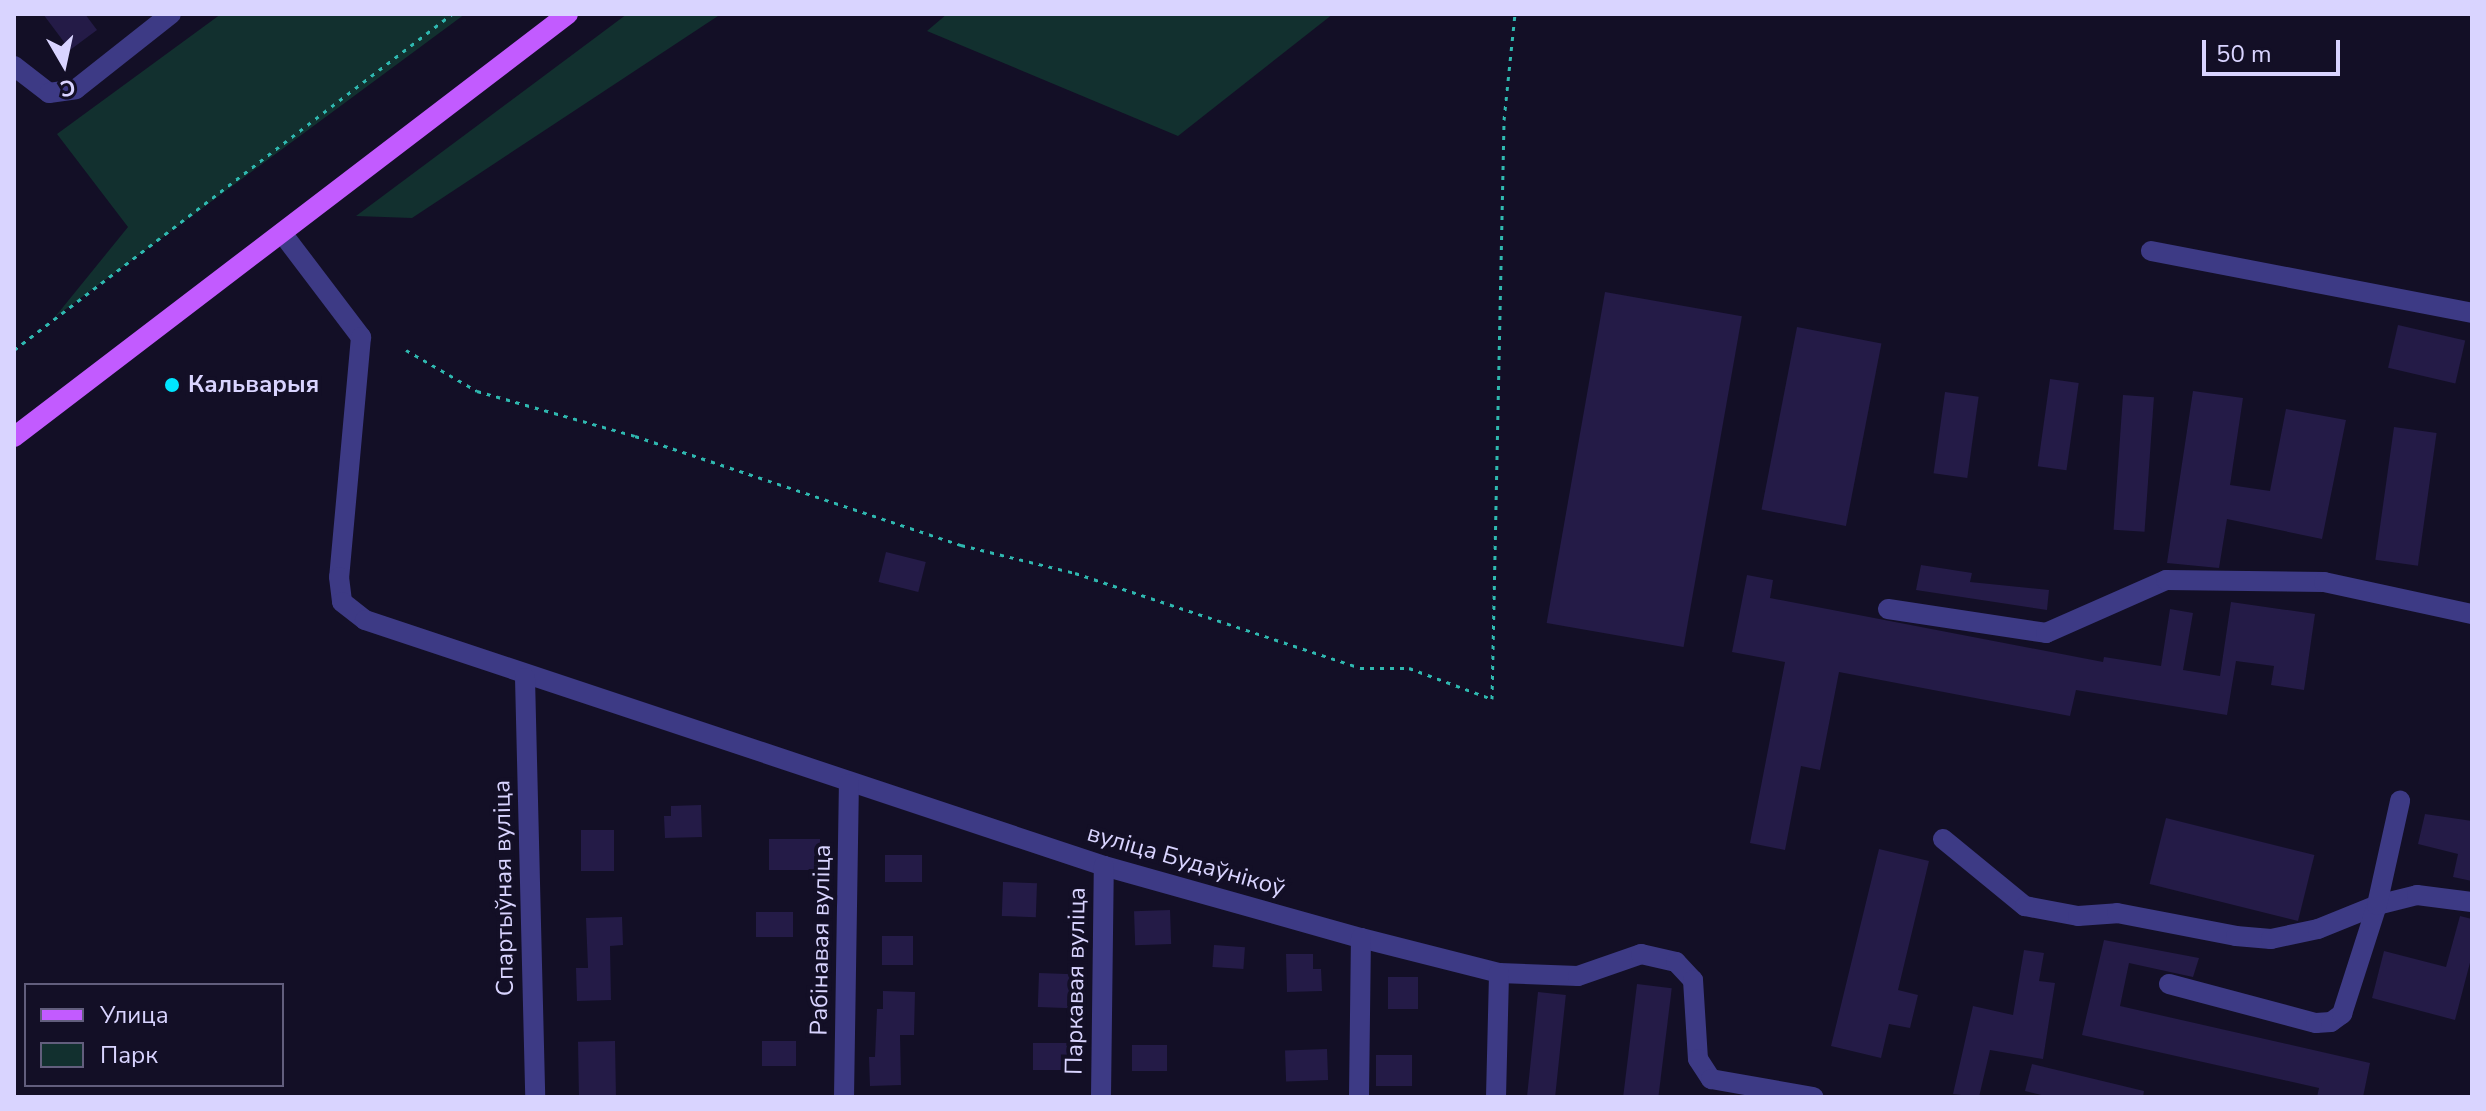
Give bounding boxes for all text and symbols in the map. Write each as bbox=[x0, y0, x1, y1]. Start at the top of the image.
north arrow bbox=[24, 24, 104, 104]
scale bar bbox=[2206, 24, 2344, 74]
text: 50 m bbox=[2216, 38, 2272, 70]
text: С bbox=[58, 72, 77, 104]
place label: Кальварыя bbox=[188, 371, 319, 399]
marker: Кальварыя bbox=[163, 376, 181, 394]
street label: Спартыўная вуліца bbox=[488, 780, 520, 996]
street label: вуліца Будаўнікоў bbox=[1084, 819, 1288, 903]
street label: Рабінавая вуліца bbox=[805, 844, 837, 1036]
street label: Паркавая вуліца bbox=[1060, 887, 1092, 1075]
legend bbox=[24, 983, 284, 1087]
text: Улица bbox=[100, 999, 169, 1031]
text: Парк bbox=[100, 1039, 158, 1071]

